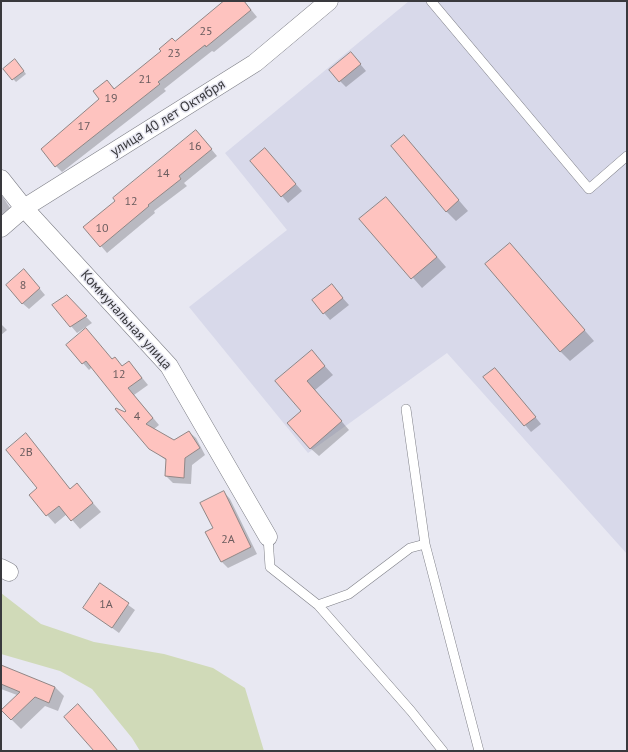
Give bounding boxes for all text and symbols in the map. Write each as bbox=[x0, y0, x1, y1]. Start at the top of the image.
house number: 25 bbox=[199, 25, 213, 39]
house number: 23 bbox=[167, 47, 181, 61]
house number: 21 bbox=[138, 73, 152, 87]
street label: улица 40 лет Октября bbox=[108, 76, 228, 160]
house number: 19 bbox=[104, 92, 118, 106]
house number: 17 bbox=[77, 120, 91, 134]
house number: 16 bbox=[188, 140, 202, 154]
house number: 14 bbox=[156, 167, 170, 181]
house number: 12 bbox=[124, 195, 138, 209]
house number: 10 bbox=[95, 222, 109, 236]
street label: Коммунальная улица bbox=[77, 267, 175, 373]
house number: 8 bbox=[20, 279, 26, 293]
house number: 12 bbox=[112, 368, 126, 382]
house number: 4 bbox=[134, 410, 140, 424]
house number: 2В bbox=[19, 446, 33, 460]
house number: 2А bbox=[221, 533, 235, 547]
house number: 1А bbox=[99, 598, 113, 612]

